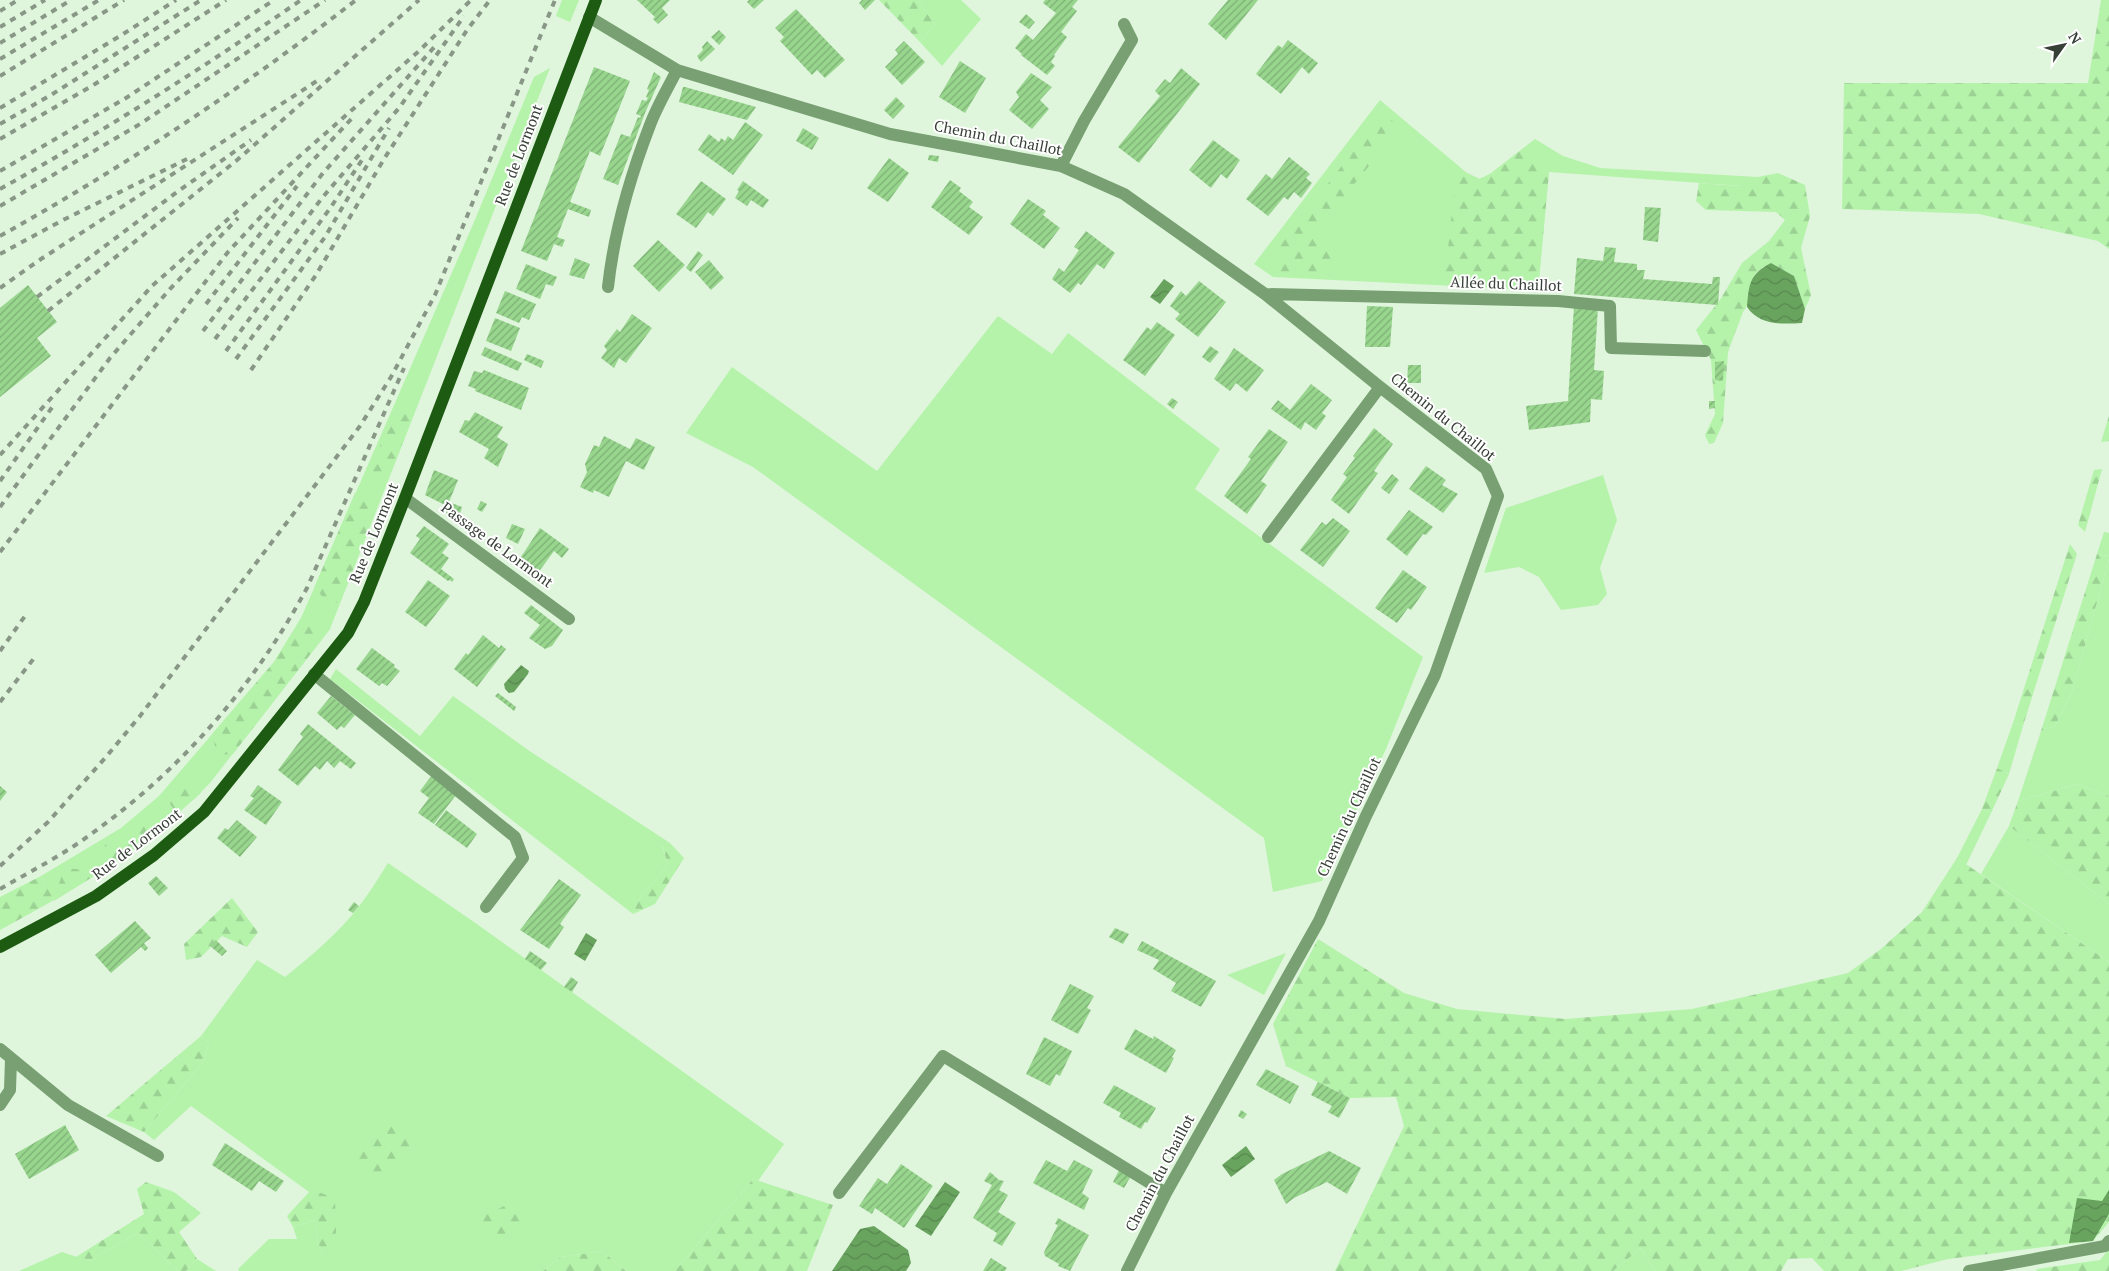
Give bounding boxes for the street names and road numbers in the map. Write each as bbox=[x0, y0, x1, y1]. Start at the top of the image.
street label: Rue de Lormont bbox=[490, 101, 547, 208]
street label: Chemin du Chaillot bbox=[933, 115, 1064, 159]
street label: Allée du Chaillot bbox=[1450, 271, 1563, 295]
street label: Chemin du Chaillot bbox=[1387, 368, 1501, 465]
street label: Rue de Lormont bbox=[344, 479, 403, 586]
street label: Passage de Lormont bbox=[438, 497, 558, 592]
street label: Chemin du Chaillot bbox=[1312, 753, 1385, 880]
street label: Rue de Lormont bbox=[88, 803, 185, 883]
street label: Chemin du Chaillot bbox=[1120, 1110, 1199, 1235]

